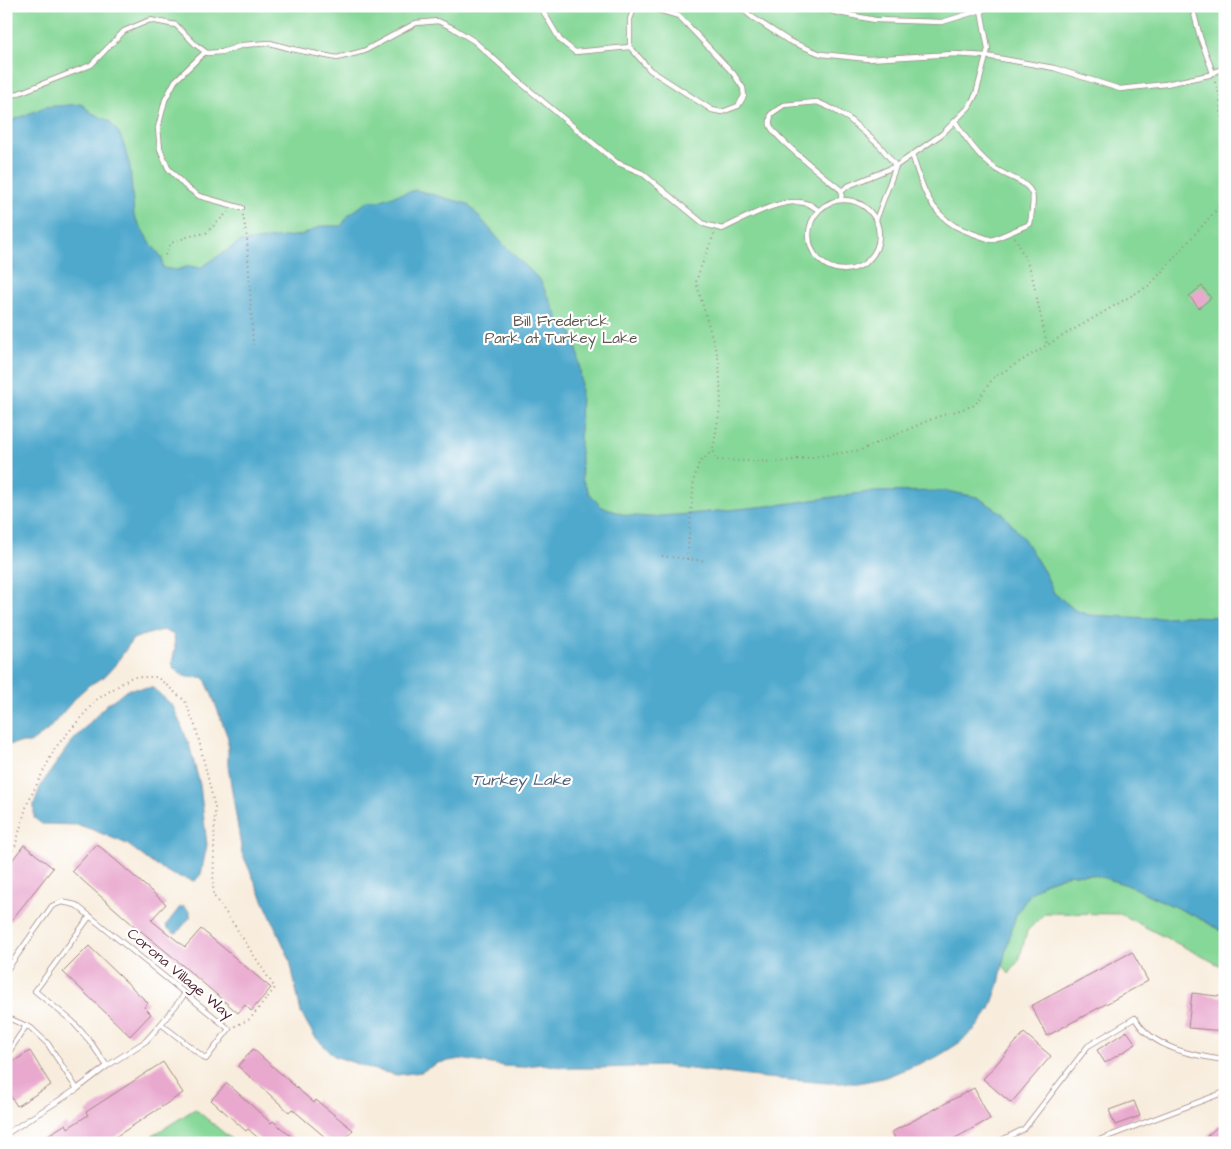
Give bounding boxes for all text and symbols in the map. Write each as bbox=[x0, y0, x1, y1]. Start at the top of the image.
park label: Bill Frederick Park at Turkey Lake bbox=[485, 311, 637, 350]
water label: Turkey Lake bbox=[472, 769, 571, 792]
street label: Corona Village Way bbox=[122, 923, 238, 1025]

